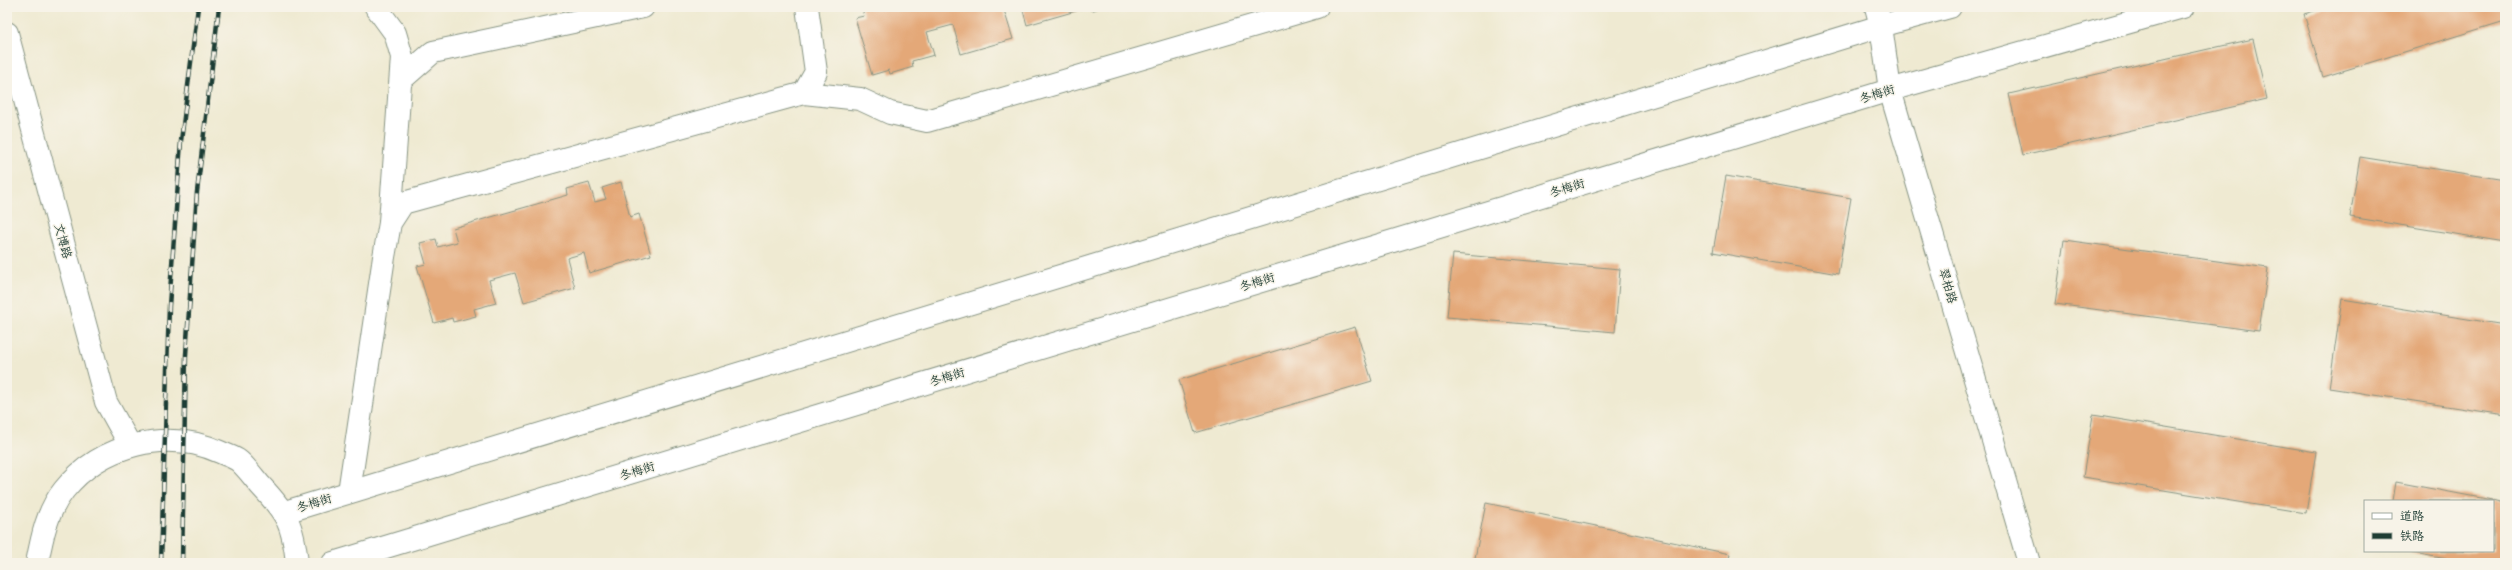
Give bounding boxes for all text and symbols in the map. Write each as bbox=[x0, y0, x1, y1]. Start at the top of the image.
street label: 冬梅街 bbox=[1858, 82, 1896, 106]
street label: 冬梅街 bbox=[1548, 176, 1586, 200]
street label: 文博路 bbox=[52, 222, 74, 260]
street label: 翠柏路 bbox=[1936, 267, 1960, 305]
street label: 冬梅街 bbox=[1238, 270, 1276, 294]
street label: 冬梅街 bbox=[928, 365, 966, 389]
street label: 冬梅街 bbox=[618, 459, 656, 483]
street label: 冬梅街 bbox=[295, 491, 333, 515]
legend bbox=[2364, 500, 2494, 552]
text: 道路 bbox=[2400, 509, 2424, 523]
text: 铁路 bbox=[2400, 529, 2424, 543]

